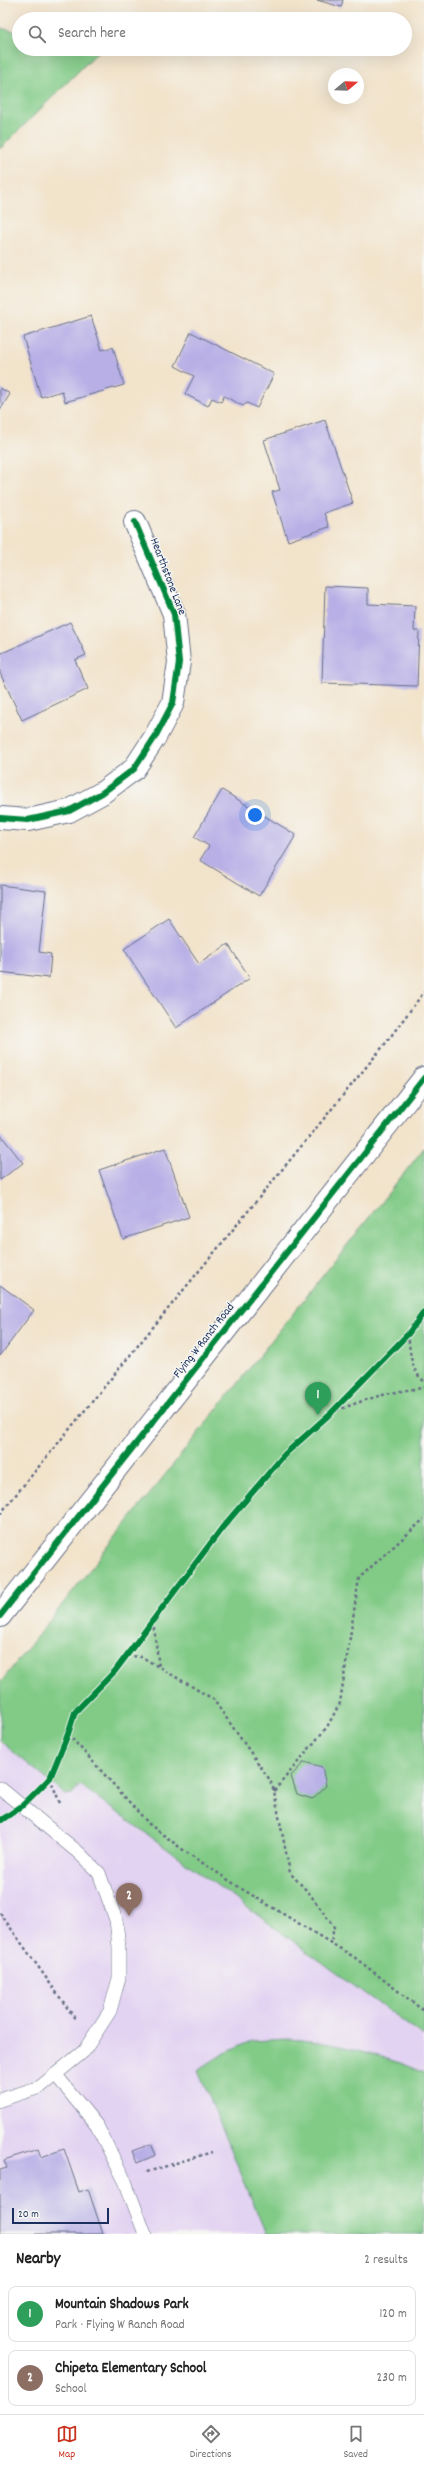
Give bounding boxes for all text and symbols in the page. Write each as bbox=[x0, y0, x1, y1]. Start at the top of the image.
search box bbox=[12, 12, 412, 56]
icon: search bbox=[26, 23, 48, 45]
text: Search here bbox=[58, 23, 126, 45]
north arrow bbox=[328, 68, 364, 104]
street label: Hearthstone Lane bbox=[145, 536, 190, 617]
your location bbox=[245, 805, 265, 825]
street label: Flying W Ranch Road bbox=[169, 1300, 239, 1382]
pin: 1 bbox=[305, 1382, 331, 1415]
pin: 2 bbox=[116, 1883, 142, 1916]
scale bar bbox=[12, 2206, 109, 2225]
text: 20 m bbox=[18, 2207, 39, 2223]
text: Nearby bbox=[16, 2248, 60, 2272]
text: 2 results bbox=[364, 2251, 408, 2270]
text: Mountain Shadows Park bbox=[55, 2294, 189, 2316]
text: 1 bbox=[29, 2305, 31, 2324]
text: 120 m bbox=[379, 2305, 407, 2324]
text: Park · Flying W Ranch Road bbox=[55, 2316, 185, 2335]
text: Chipeta Elementary School bbox=[55, 2358, 206, 2380]
text: 2 bbox=[27, 2369, 33, 2388]
text: 230 m bbox=[377, 2369, 407, 2388]
text: School bbox=[55, 2380, 87, 2399]
tab: Map bbox=[56, 2423, 78, 2463]
tab: Directions bbox=[190, 2423, 232, 2463]
tab: Saved bbox=[343, 2423, 368, 2463]

